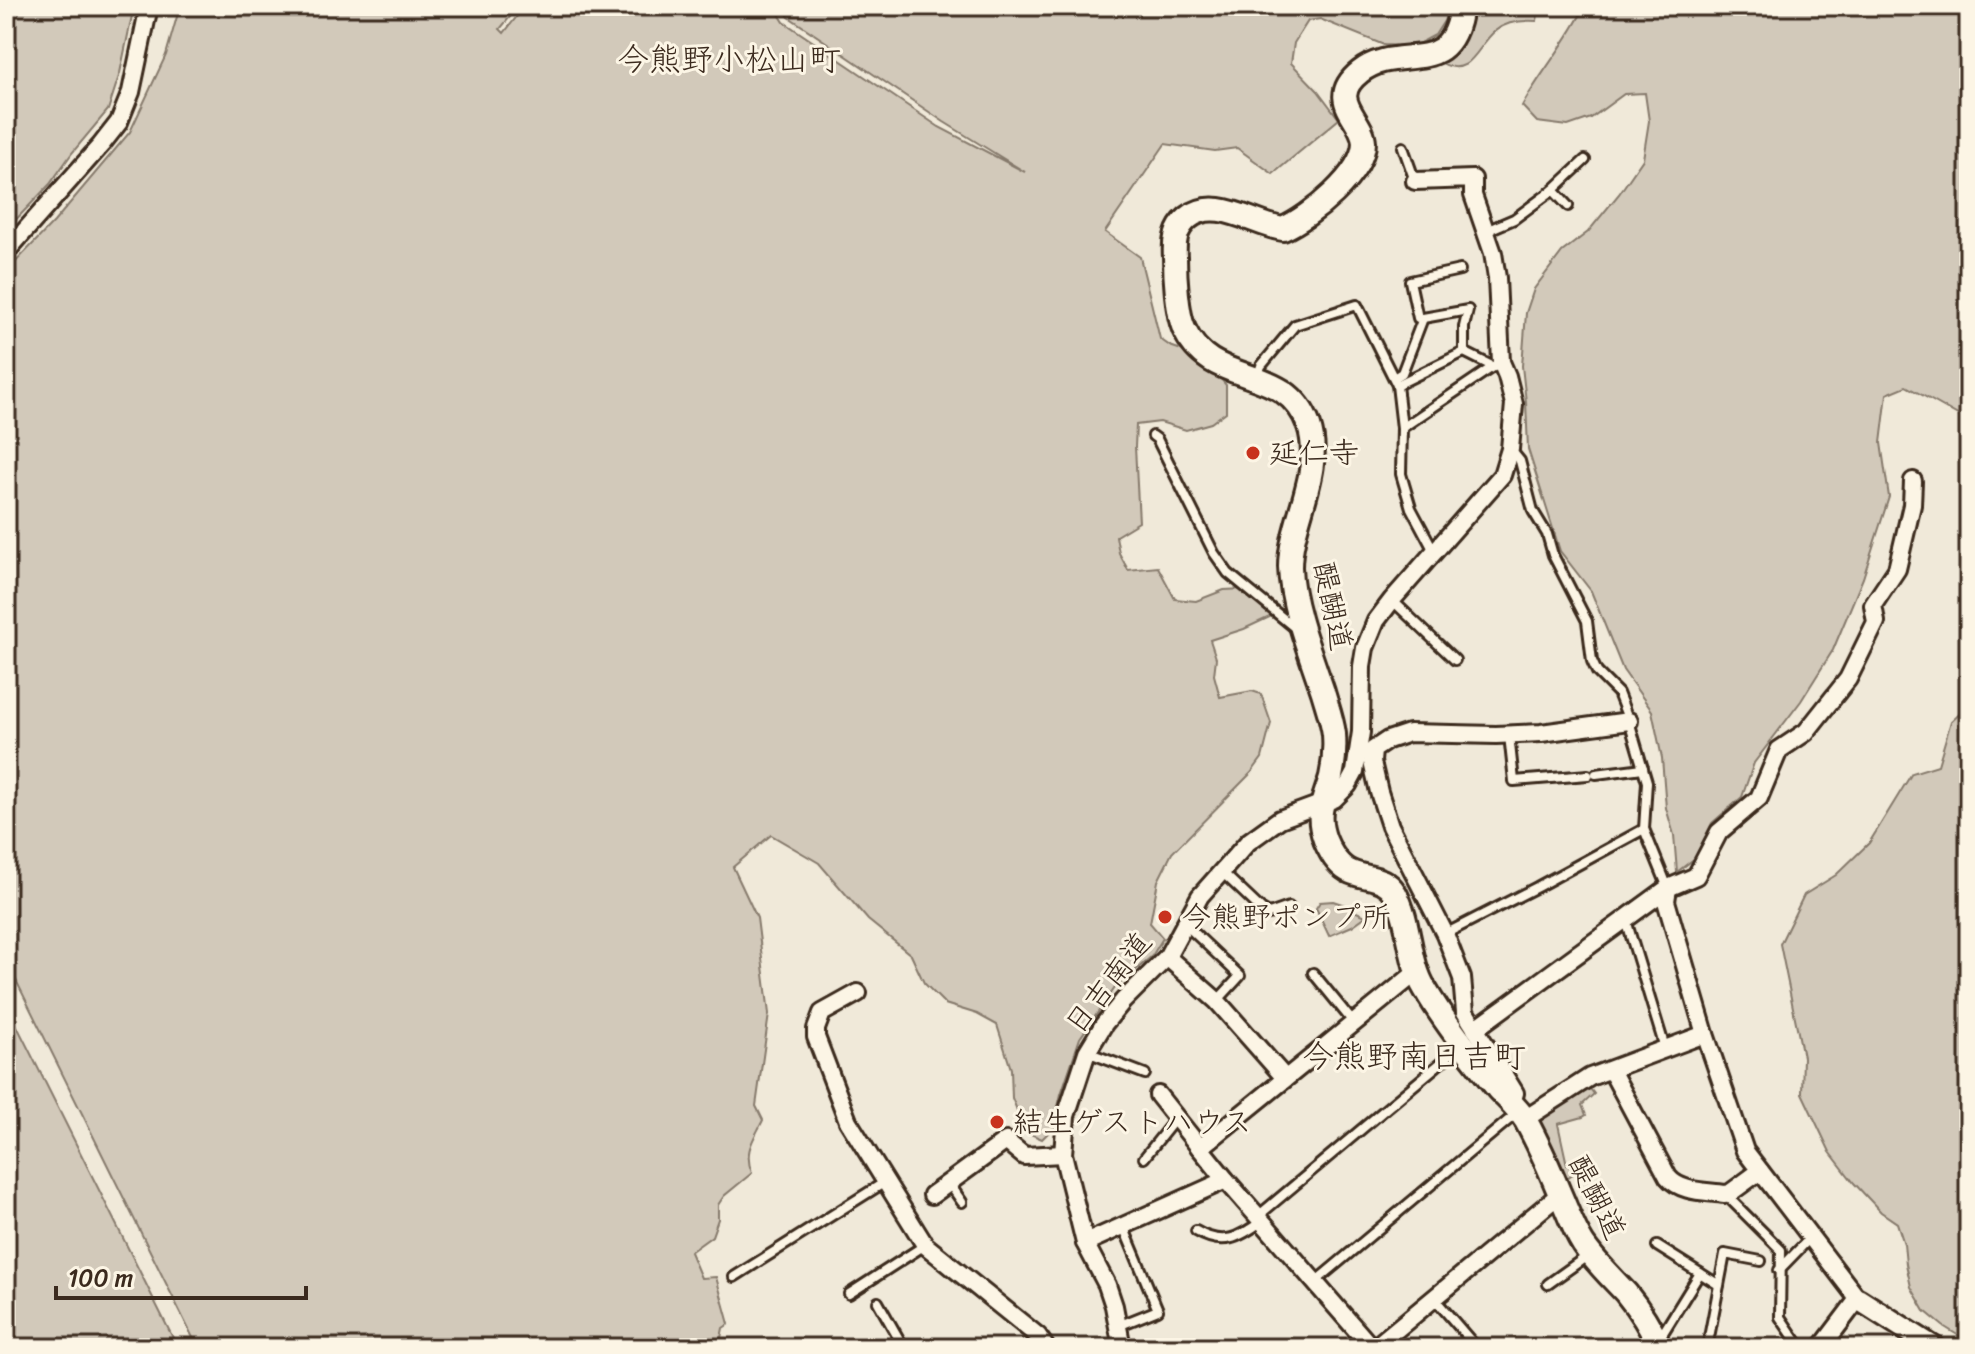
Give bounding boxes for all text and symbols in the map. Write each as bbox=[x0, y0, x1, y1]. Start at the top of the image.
district label: 今熊野小松山町 bbox=[617, 31, 841, 88]
place label: 延仁寺 bbox=[1269, 426, 1359, 480]
marker: 延仁寺 bbox=[1244, 444, 1262, 462]
street label: 醍醐道 bbox=[1297, 556, 1369, 656]
place label: 今熊野ポンプ所 bbox=[1181, 890, 1391, 944]
marker: 今熊野ポンプ所 bbox=[1156, 908, 1174, 926]
street label: 日吉南道 bbox=[1050, 919, 1166, 1047]
district label: 今熊野南日吉町 bbox=[1302, 1028, 1526, 1085]
place label: 結生ゲストハウス bbox=[1013, 1095, 1252, 1149]
marker: 結生ゲストハウス bbox=[988, 1113, 1006, 1131]
street label: 醍醐道 bbox=[1553, 1145, 1641, 1249]
scale bar bbox=[56, 1250, 306, 1300]
text: 100 m bbox=[68, 1257, 133, 1299]

